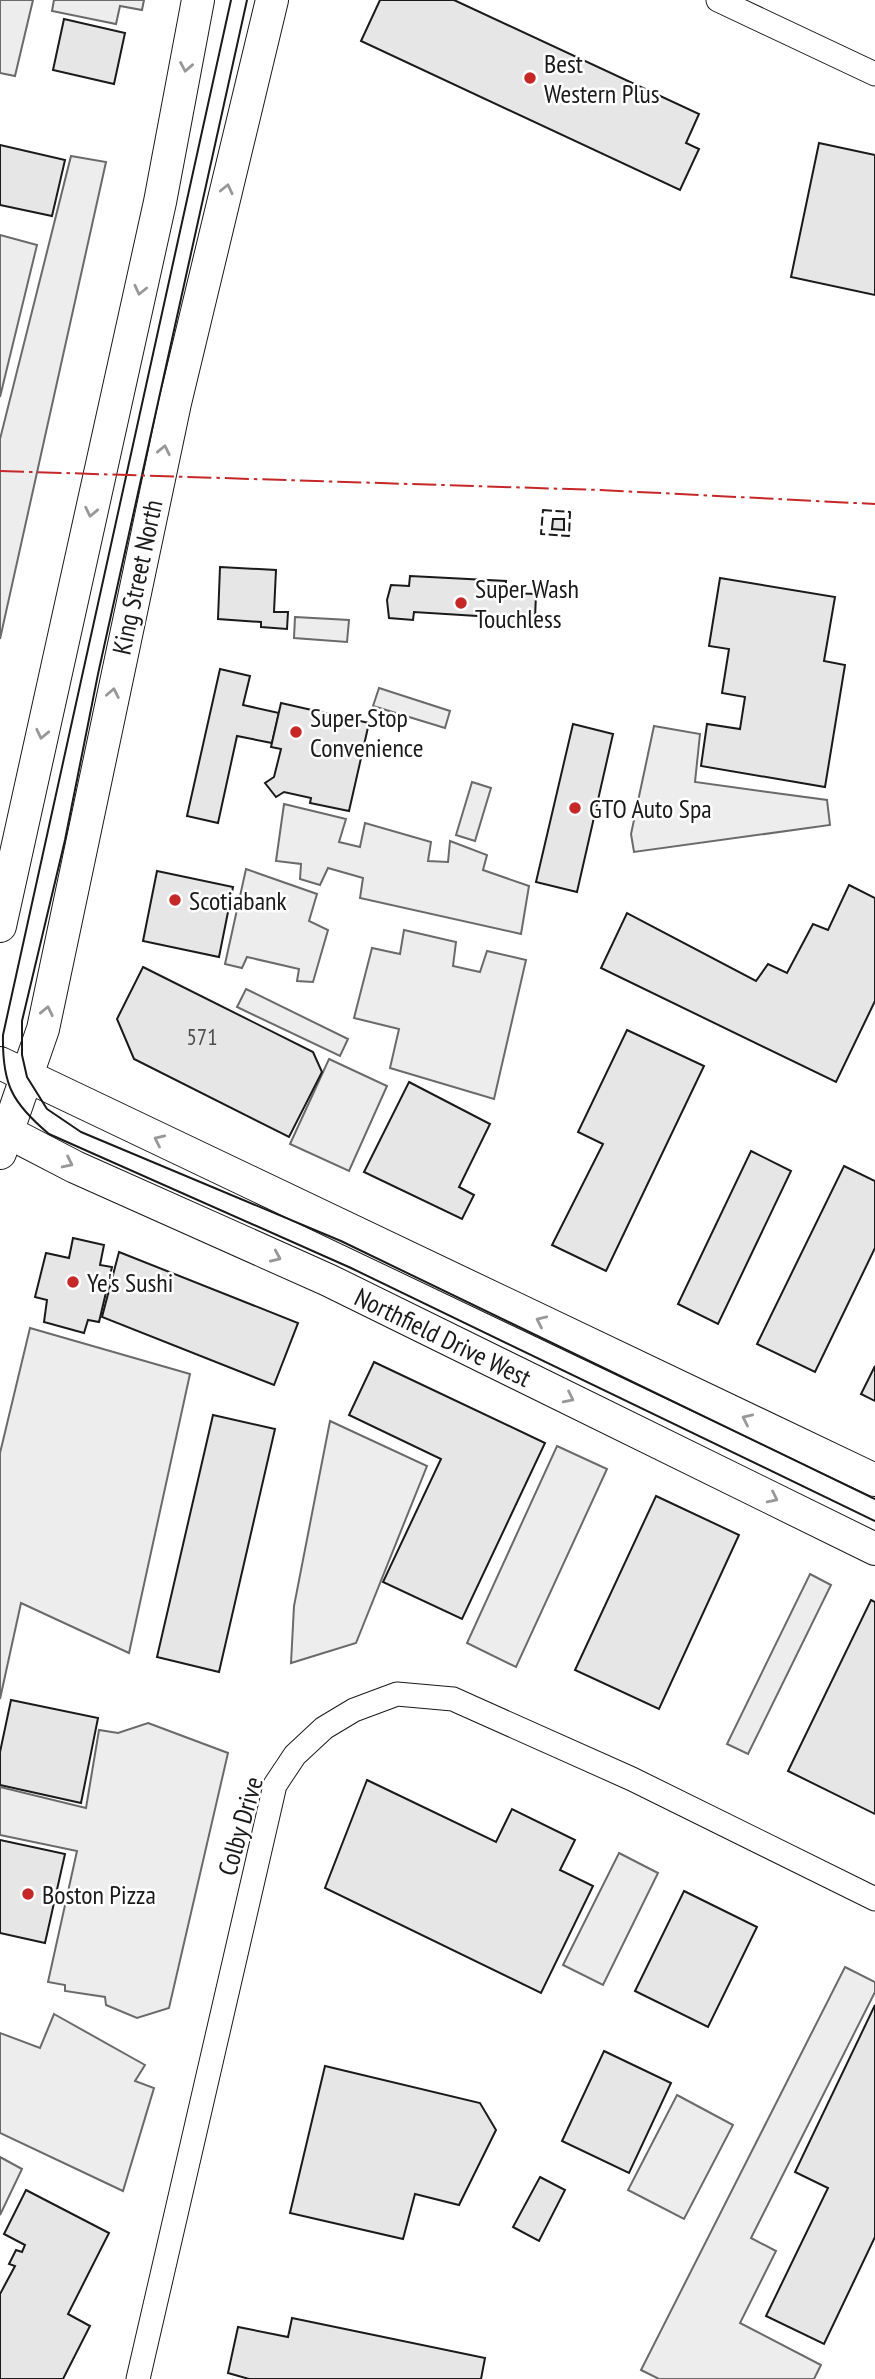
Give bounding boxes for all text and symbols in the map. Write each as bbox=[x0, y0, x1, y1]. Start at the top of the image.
place label: Best Western Plus bbox=[544, 47, 660, 110]
one-way arrow bbox=[179, 61, 194, 73]
marker: Best Western Plus bbox=[522, 70, 538, 86]
one-way arrow bbox=[219, 183, 233, 195]
one-way arrow bbox=[134, 284, 149, 296]
one-way arrow bbox=[156, 444, 171, 456]
street label: King Street North bbox=[104, 497, 170, 657]
one-way arrow bbox=[84, 506, 99, 518]
place label: Super Wash Touchless bbox=[475, 572, 579, 635]
marker: Super Wash Touchless bbox=[453, 595, 469, 611]
one-way arrow bbox=[104, 687, 119, 699]
place label: Super Stop Convenience bbox=[310, 701, 423, 764]
marker: Super Stop Convenience bbox=[288, 724, 304, 740]
one-way arrow bbox=[36, 728, 50, 740]
place label: GTO Auto Spa bbox=[589, 792, 712, 825]
marker: GTO Auto Spa bbox=[567, 800, 583, 816]
place label: Scotiabank bbox=[189, 884, 287, 917]
marker: Scotiabank bbox=[167, 892, 183, 908]
one-way arrow bbox=[38, 1005, 53, 1017]
house number: 571 bbox=[186, 1022, 218, 1051]
one-way arrow bbox=[154, 1134, 166, 1148]
one-way arrow bbox=[61, 1155, 73, 1169]
one-way arrow bbox=[268, 1249, 281, 1263]
place label: Ye's Sushi bbox=[87, 1266, 173, 1299]
marker: Ye's Sushi bbox=[65, 1274, 81, 1290]
street label: Northfield Drive West bbox=[349, 1280, 537, 1394]
one-way arrow bbox=[536, 1315, 549, 1329]
one-way arrow bbox=[562, 1390, 574, 1404]
one-way arrow bbox=[742, 1413, 754, 1427]
one-way arrow bbox=[766, 1490, 778, 1504]
street label: Colby Drive bbox=[210, 1773, 270, 1879]
place label: Boston Pizza bbox=[42, 1878, 156, 1911]
marker: Boston Pizza bbox=[20, 1886, 36, 1902]

